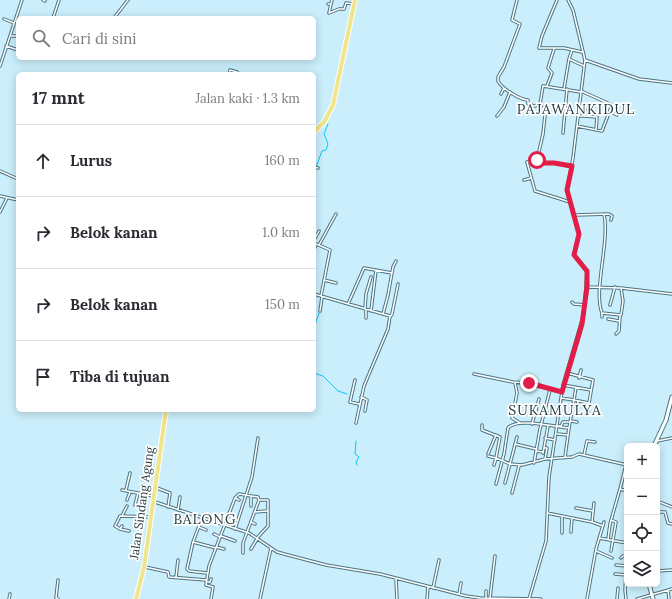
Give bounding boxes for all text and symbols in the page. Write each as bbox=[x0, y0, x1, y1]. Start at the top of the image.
search box bbox=[16, 16, 316, 60]
icon: search bbox=[30, 27, 52, 49]
text: Cari di sini bbox=[62, 29, 137, 48]
text: 17 mnt bbox=[32, 87, 85, 109]
text: Jalan kaki · 1.3 km bbox=[195, 90, 300, 107]
district label: PAJAWANKIDUL bbox=[517, 100, 635, 118]
icon: ahead bbox=[32, 150, 54, 172]
text: Lurus bbox=[70, 151, 112, 170]
route start bbox=[528, 151, 546, 169]
text: 160 m bbox=[265, 152, 300, 169]
icon: right bbox=[32, 222, 54, 244]
text: Belok kanan bbox=[70, 223, 158, 242]
text: 1.0 km bbox=[262, 224, 300, 241]
icon: right bbox=[32, 294, 54, 316]
text: Belok kanan bbox=[70, 295, 158, 314]
text: 150 m bbox=[265, 296, 300, 313]
icon: arrive bbox=[32, 366, 54, 388]
text: Tiba di tujuan bbox=[70, 367, 169, 386]
route end bbox=[520, 374, 538, 392]
district label: SUKAMULYA bbox=[508, 401, 602, 419]
map controls bbox=[624, 443, 660, 587]
button: + bbox=[624, 443, 660, 479]
street label: Jalan Sindang Agung bbox=[126, 445, 157, 561]
button: − bbox=[624, 479, 660, 515]
district label: BALONG bbox=[173, 510, 237, 528]
button: locate bbox=[624, 515, 660, 551]
button: layers bbox=[624, 551, 660, 587]

